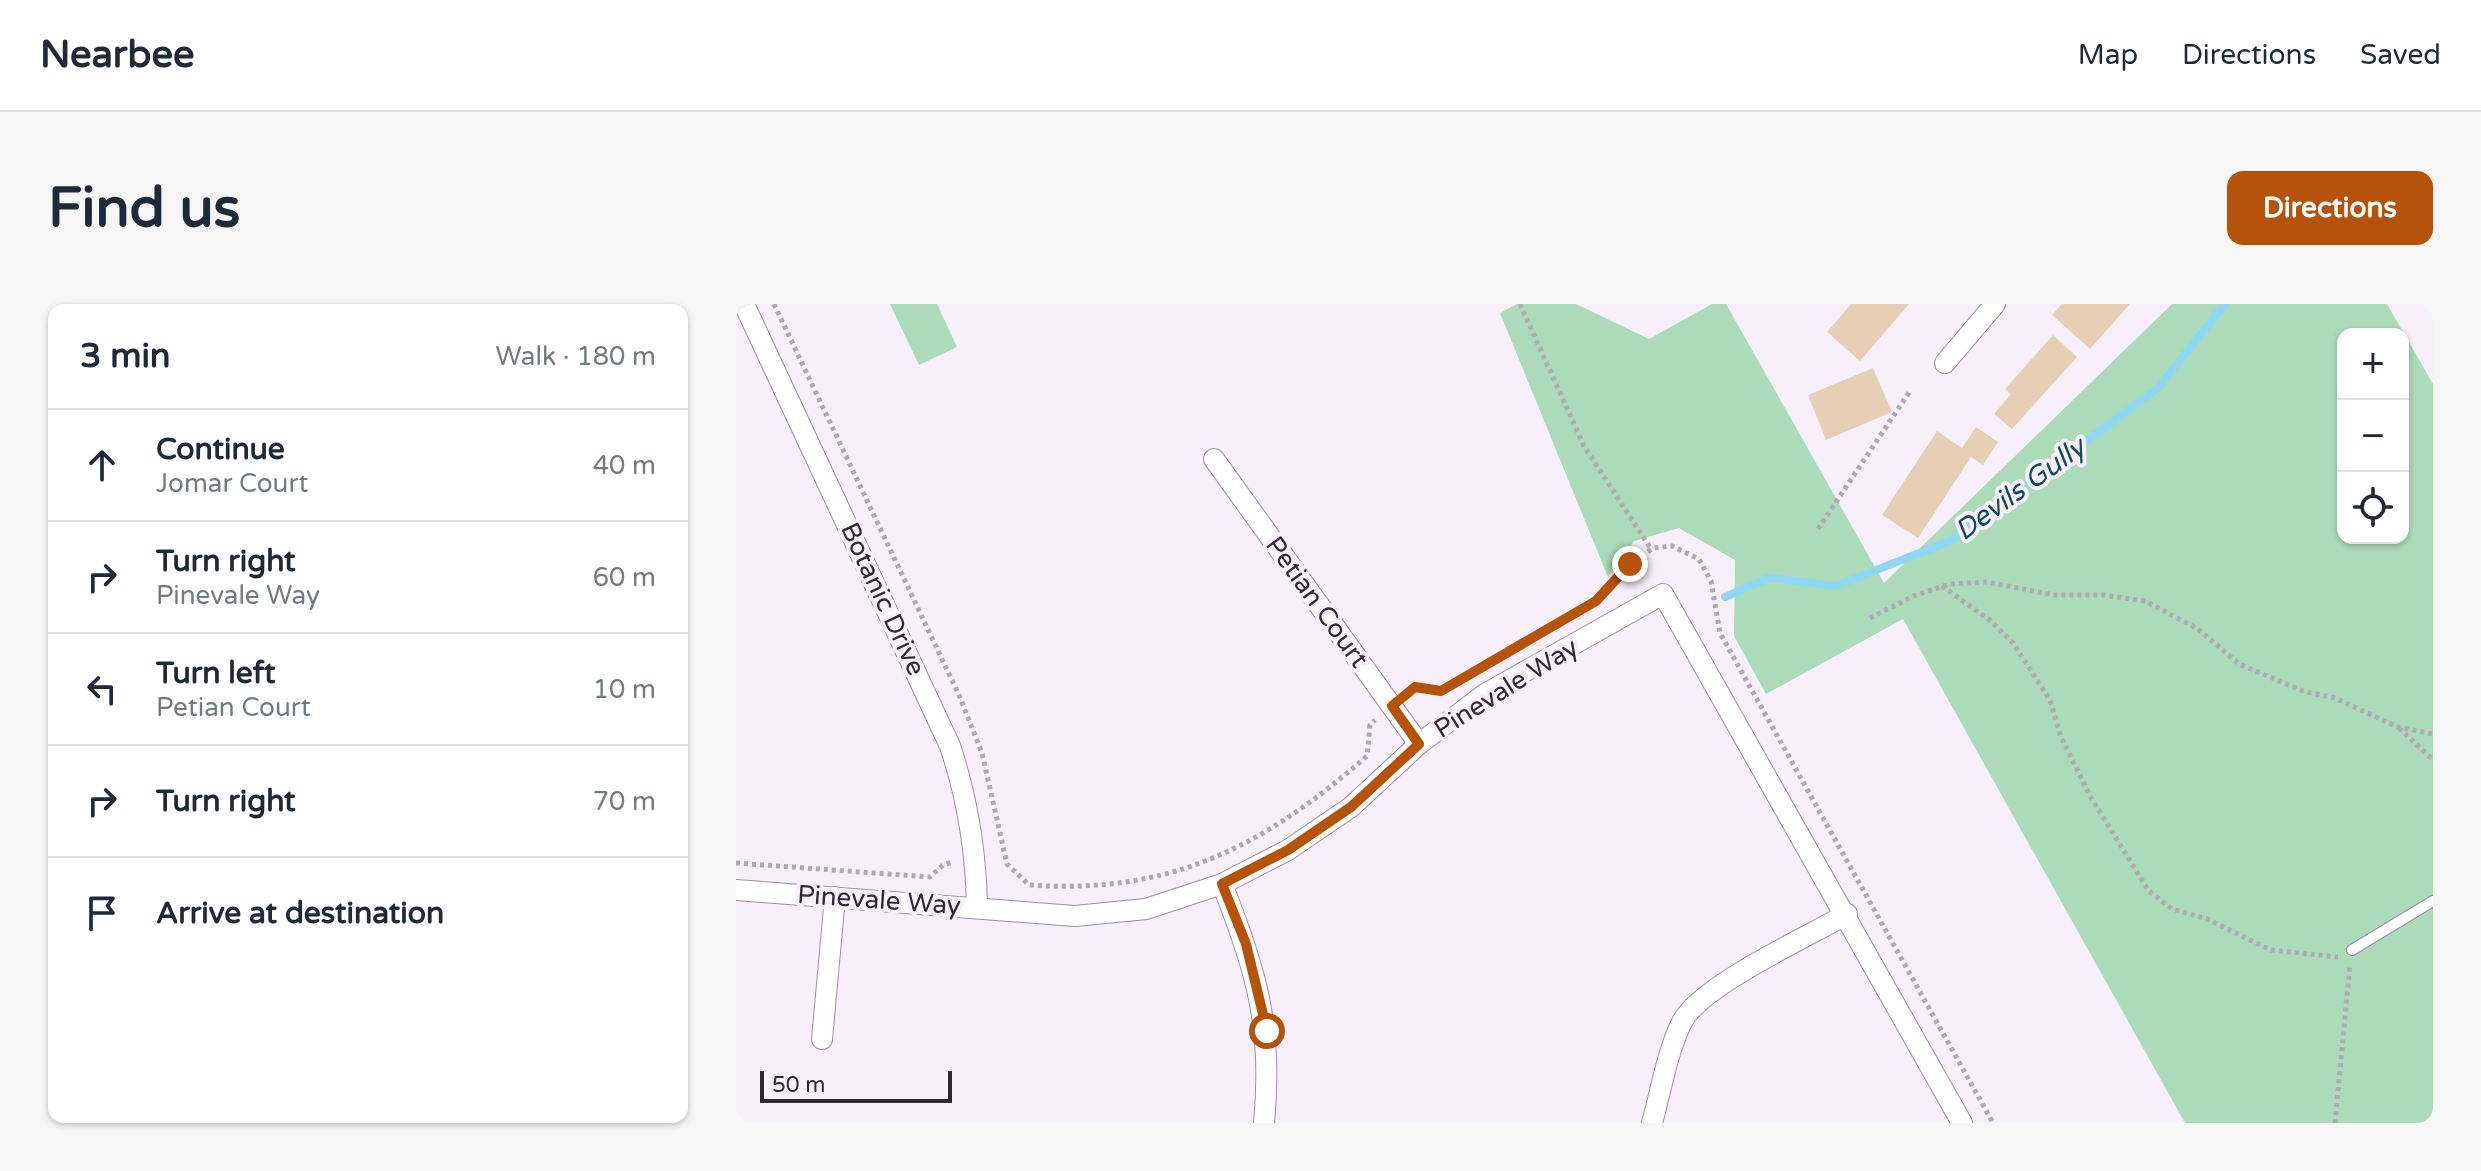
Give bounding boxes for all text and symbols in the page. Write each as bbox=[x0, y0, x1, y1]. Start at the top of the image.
text: Nearbee bbox=[40, 32, 194, 78]
text: Map bbox=[2078, 38, 2138, 72]
text: Directions bbox=[2182, 38, 2316, 72]
text: Saved bbox=[2360, 38, 2441, 72]
button: Directions bbox=[2227, 171, 2433, 245]
text: Find us bbox=[48, 175, 240, 242]
map controls bbox=[2337, 328, 2409, 544]
button: + bbox=[2337, 328, 2409, 400]
text: 3 min bbox=[80, 336, 171, 377]
text: Walk · 180 m bbox=[496, 341, 656, 372]
button: − bbox=[2337, 400, 2409, 472]
water label: Devils Gully bbox=[1948, 429, 2094, 548]
text: Continue bbox=[156, 431, 285, 468]
icon: ahead bbox=[80, 443, 124, 487]
text: 40 m bbox=[593, 450, 656, 481]
text: Jomar Court bbox=[156, 468, 308, 499]
button: locate bbox=[2337, 472, 2409, 544]
street label: Botanic Drive bbox=[834, 518, 932, 680]
street label: Petian Court bbox=[1259, 530, 1375, 674]
text: Turn right bbox=[156, 543, 296, 580]
route end bbox=[1612, 546, 1648, 582]
icon: right bbox=[80, 555, 124, 599]
text: 60 m bbox=[593, 562, 656, 593]
text: Pinevale Way bbox=[156, 580, 320, 611]
street label: Pinevale Way bbox=[1428, 631, 1584, 745]
text: Turn left bbox=[156, 655, 275, 692]
icon: left bbox=[80, 667, 124, 711]
text: 10 m bbox=[593, 674, 656, 705]
text: Petian Court bbox=[156, 692, 311, 723]
icon: right bbox=[80, 779, 124, 823]
text: Turn right bbox=[156, 783, 296, 820]
text: 70 m bbox=[593, 786, 656, 817]
street label: Pinevale Way bbox=[796, 879, 962, 921]
icon: arrive bbox=[80, 891, 124, 935]
text: Arrive at destination bbox=[156, 895, 444, 932]
route start bbox=[1249, 1013, 1285, 1049]
scale bar bbox=[760, 1067, 952, 1103]
text: 50 m bbox=[772, 1072, 826, 1098]

